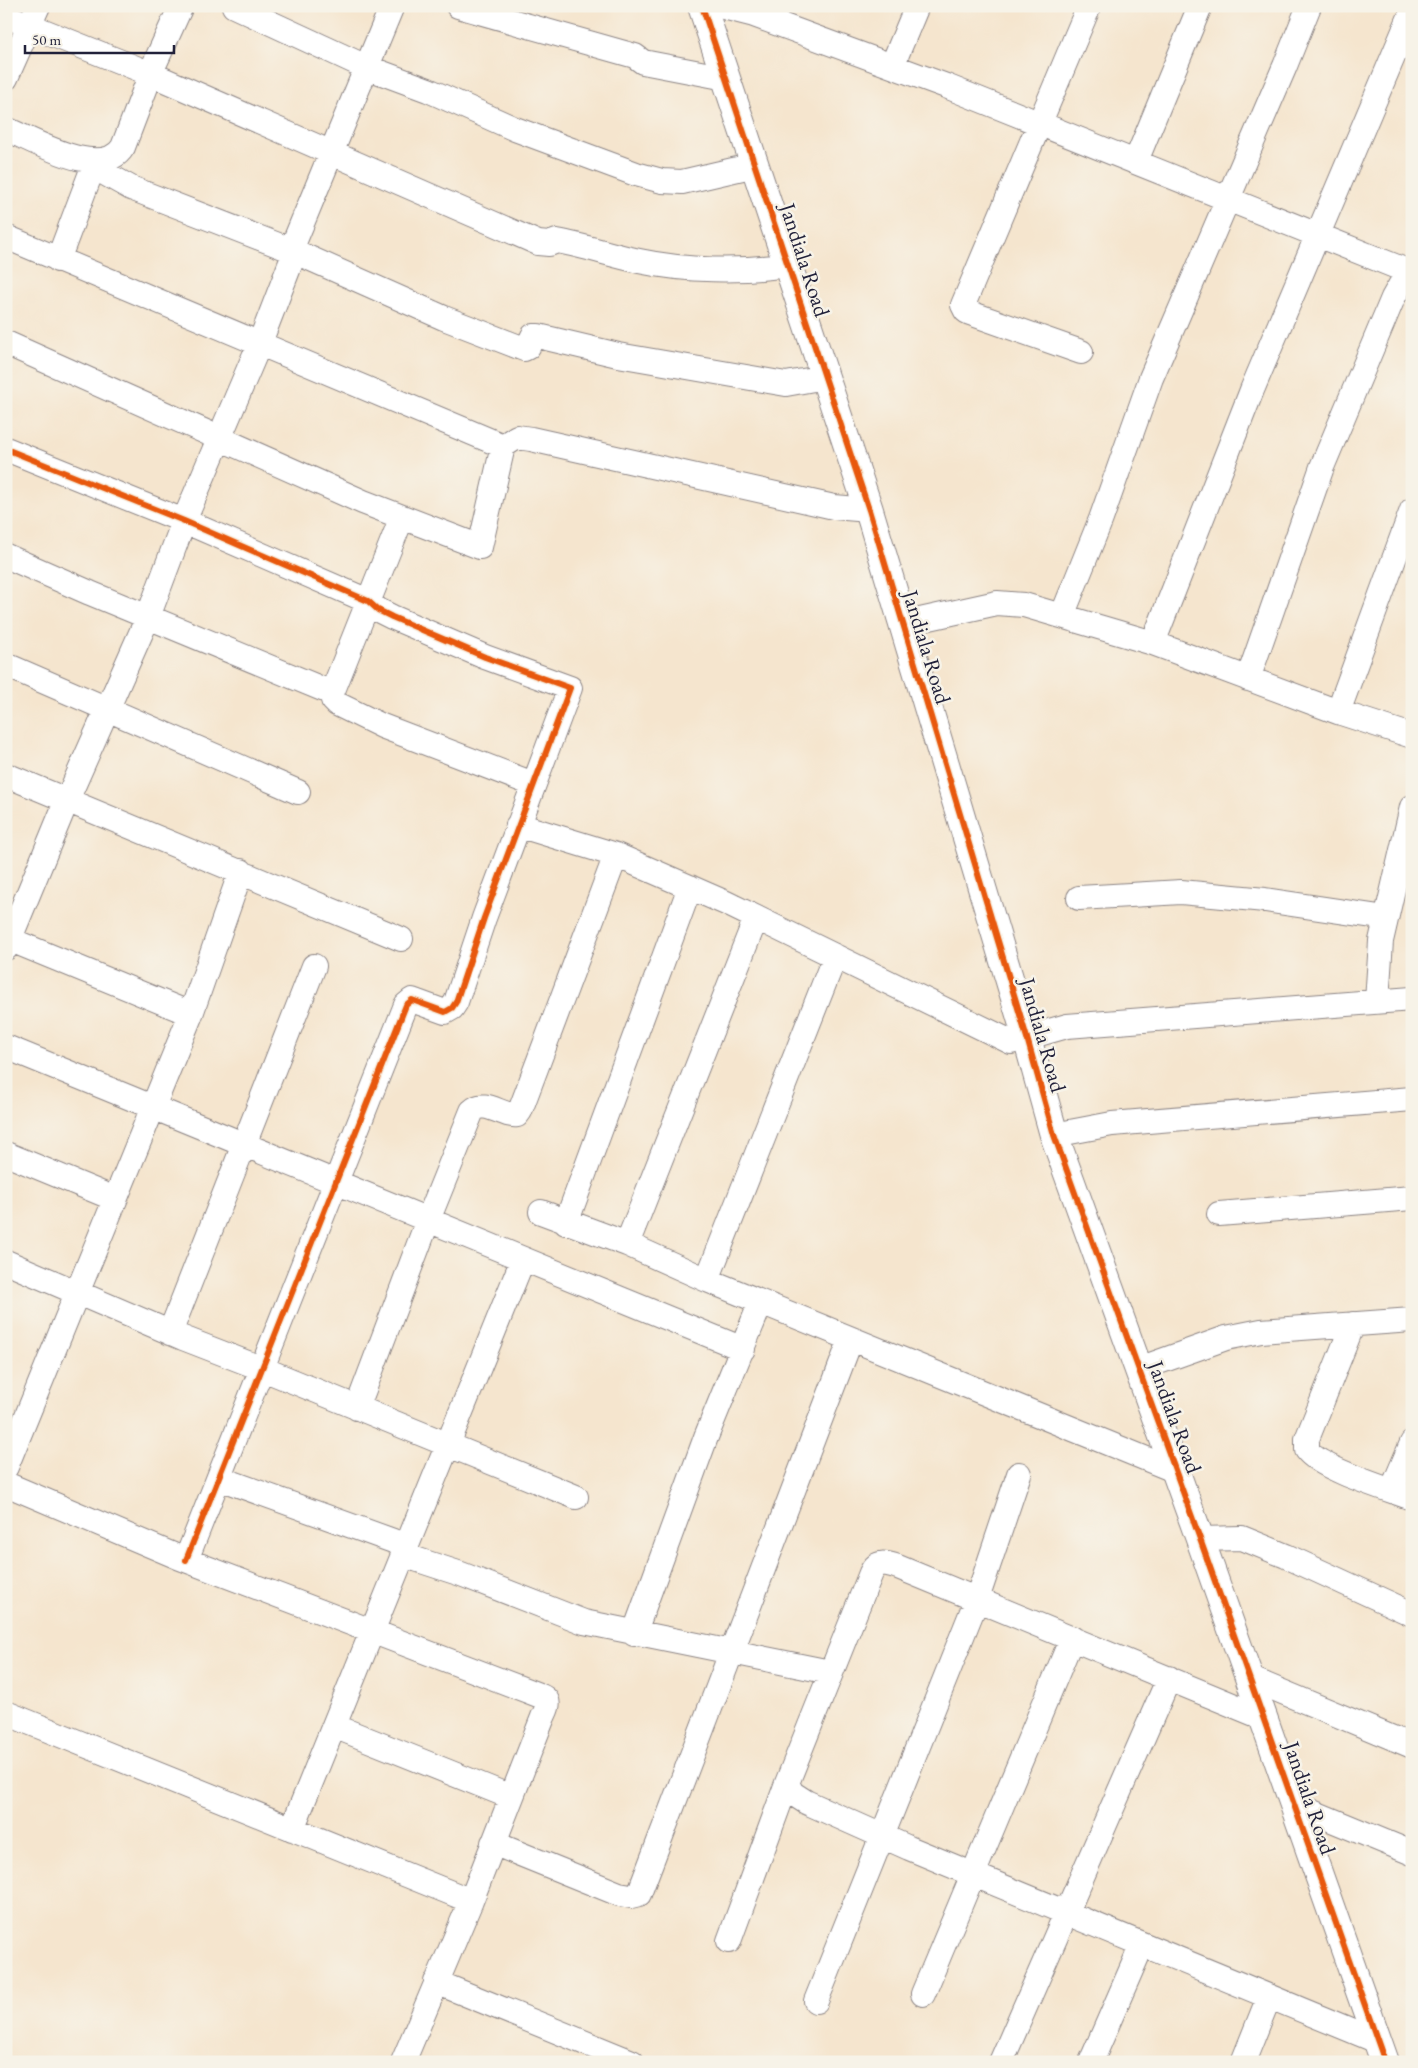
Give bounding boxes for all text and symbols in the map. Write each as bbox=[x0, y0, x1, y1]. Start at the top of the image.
scale bar bbox=[25, 22, 174, 54]
text: 50 m bbox=[32, 30, 61, 49]
street label: Jandiala Road bbox=[772, 198, 837, 321]
street label: Jandiala Road bbox=[895, 585, 958, 708]
street label: Jandiala Road bbox=[1012, 973, 1073, 1096]
street label: Jandiala Road bbox=[1141, 1355, 1209, 1478]
street label: Jandiala Road bbox=[1276, 1736, 1343, 1859]

